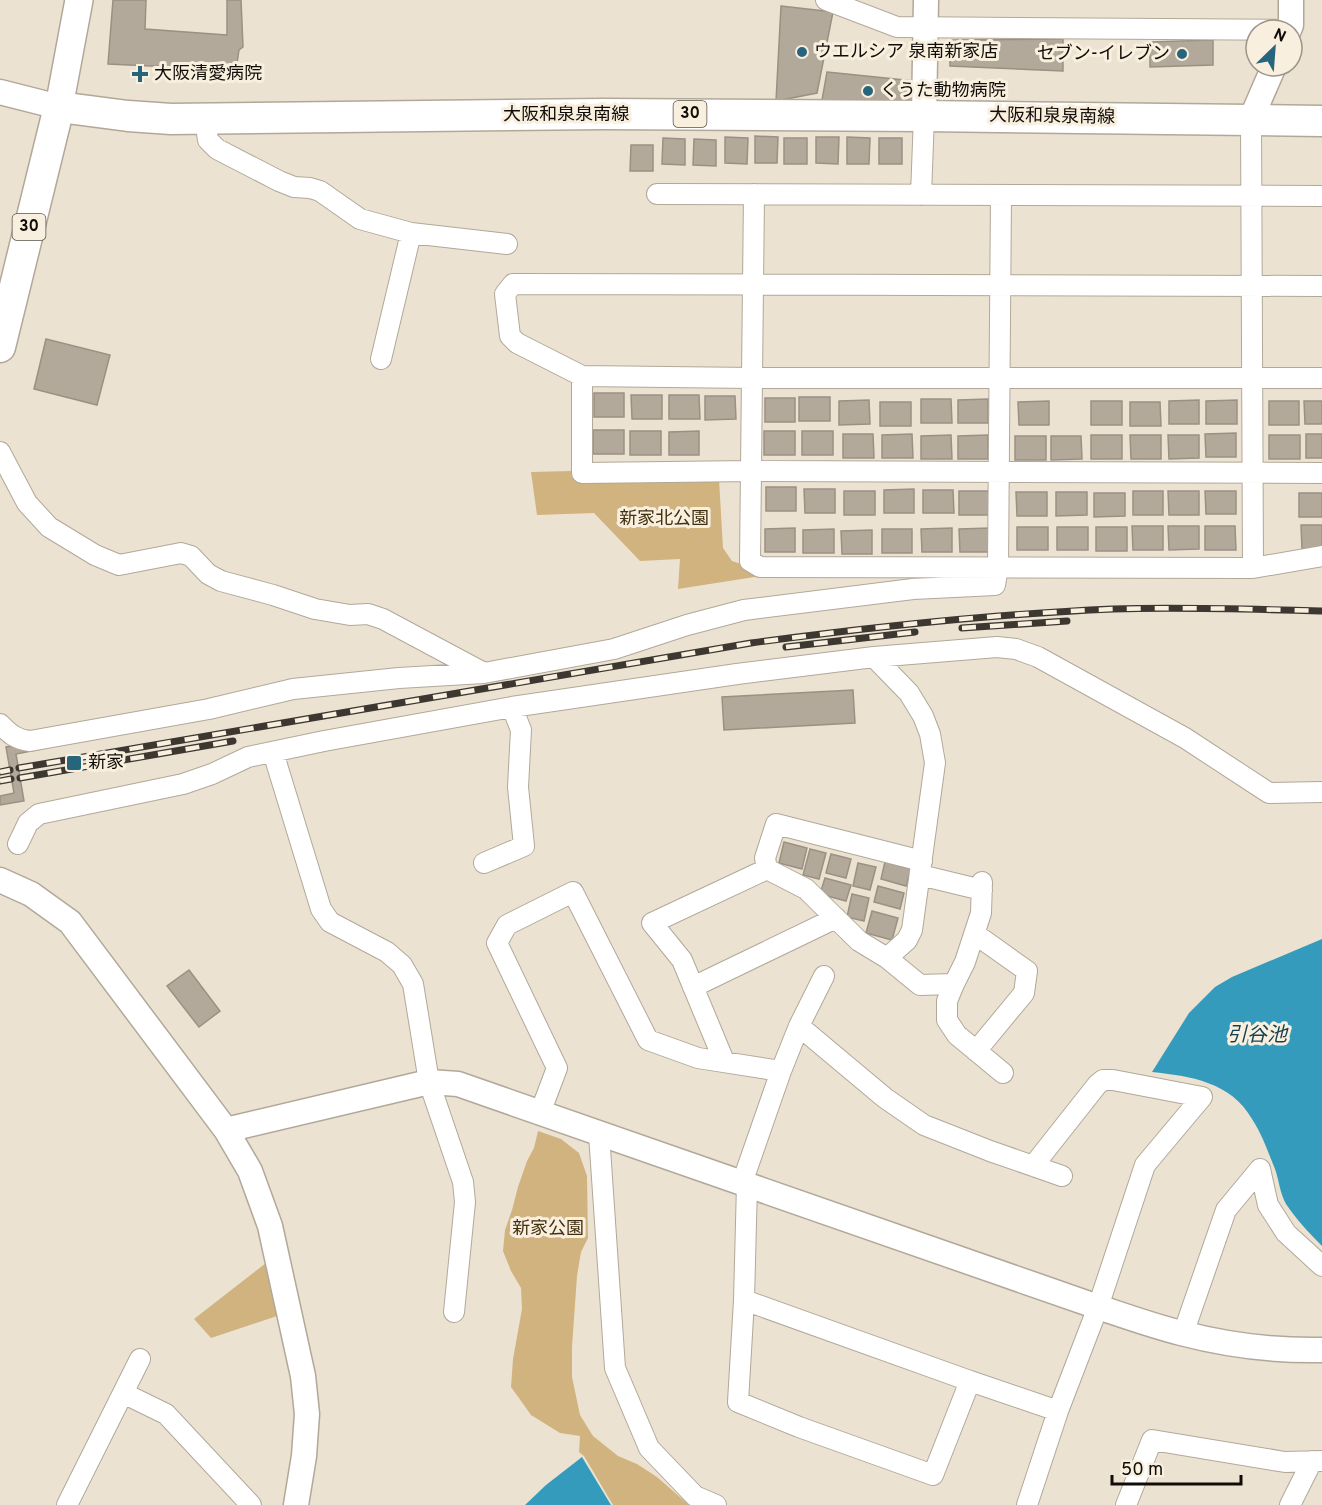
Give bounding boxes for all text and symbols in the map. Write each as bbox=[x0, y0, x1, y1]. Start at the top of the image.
north arrow bbox=[1244, 18, 1304, 78]
text: N bbox=[1270, 25, 1289, 48]
place label: ウエルシア 泉南新家店 bbox=[814, 41, 998, 64]
place label: セブン-イレブン bbox=[1037, 43, 1170, 66]
marker: ウエルシア 泉南新家店 bbox=[795, 45, 809, 59]
marker: セブン-イレブン bbox=[1175, 47, 1189, 61]
place label: 大阪清愛病院 bbox=[154, 63, 262, 86]
marker: 大阪清愛病院 bbox=[131, 65, 149, 83]
place label: くうた動物病院 bbox=[880, 80, 1006, 103]
marker: くうた動物病院 bbox=[861, 84, 875, 98]
road number: 30 bbox=[674, 101, 706, 127]
street label: 大阪和泉泉南線 bbox=[503, 104, 629, 127]
street label: 大阪和泉泉南線 bbox=[989, 104, 1115, 130]
road number: 30 bbox=[12, 214, 46, 240]
park label: 新家北公園 bbox=[619, 508, 709, 531]
place label: 新家 bbox=[88, 752, 124, 775]
marker: 新家 bbox=[65, 754, 83, 772]
water label: 引谷池 bbox=[1227, 1023, 1289, 1049]
park label: 新家公園 bbox=[512, 1218, 584, 1241]
scale bar bbox=[1112, 1448, 1241, 1486]
text: 50 m bbox=[1121, 1459, 1163, 1482]

